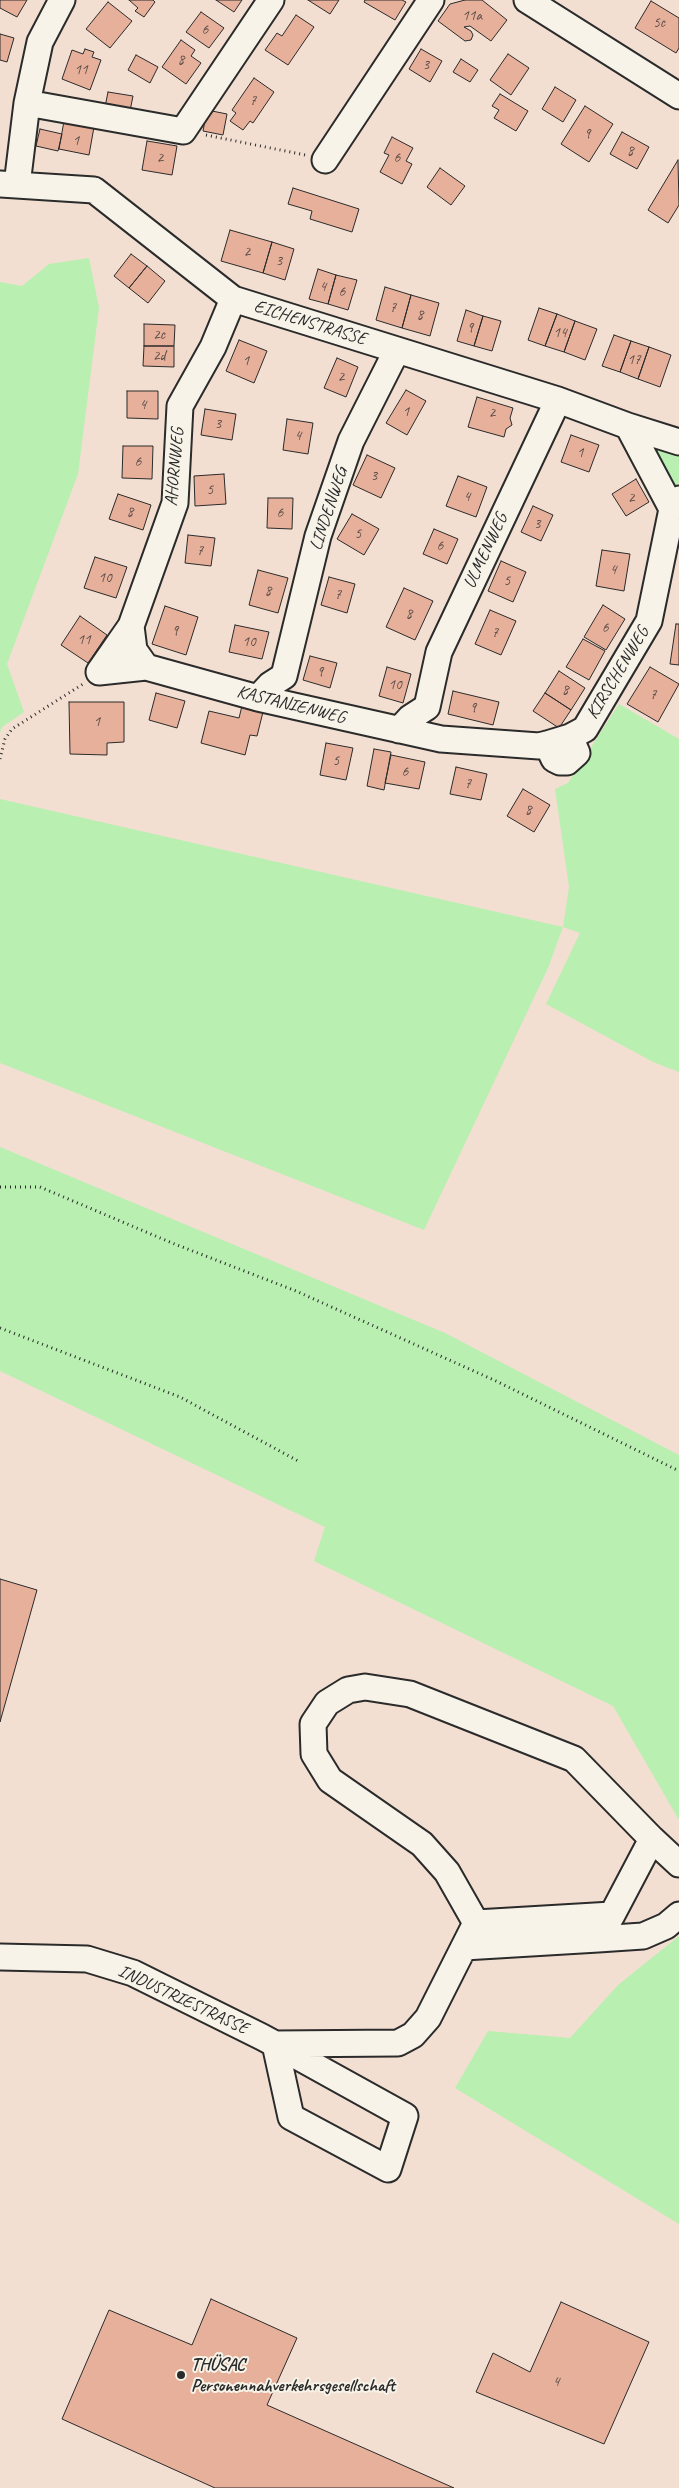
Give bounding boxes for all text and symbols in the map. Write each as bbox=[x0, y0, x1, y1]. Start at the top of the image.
house number: 11a bbox=[462, 7, 482, 25]
house number: 5c bbox=[653, 14, 665, 32]
house number: 6 bbox=[202, 21, 208, 39]
house number: 8 bbox=[178, 51, 184, 69]
house number: 3 bbox=[423, 56, 429, 74]
house number: 11 bbox=[74, 61, 88, 79]
house number: 7 bbox=[250, 92, 256, 110]
house number: 9 bbox=[584, 125, 590, 143]
house number: 1 bbox=[73, 132, 79, 150]
house number: 8 bbox=[627, 142, 633, 160]
house number: 2 bbox=[157, 149, 163, 167]
house number: 6 bbox=[394, 149, 400, 167]
house number: 2 bbox=[244, 243, 250, 261]
house number: 3 bbox=[276, 252, 282, 270]
house number: 4 bbox=[320, 278, 326, 296]
house number: 6 bbox=[339, 283, 345, 301]
street label: EICHENSTRASSE bbox=[251, 296, 369, 350]
house number: 7 bbox=[390, 299, 396, 317]
house number: 8 bbox=[417, 306, 423, 324]
house number: 9 bbox=[467, 319, 473, 337]
house number: 14 bbox=[553, 324, 567, 342]
house number: 2c bbox=[153, 326, 165, 344]
house number: 2d bbox=[153, 347, 165, 365]
house number: 17 bbox=[627, 351, 641, 369]
house number: 1 bbox=[243, 352, 249, 370]
house number: 2 bbox=[338, 368, 344, 386]
house number: 4 bbox=[140, 396, 146, 414]
house number: 1 bbox=[403, 403, 409, 421]
house number: 2 bbox=[489, 404, 495, 422]
house number: 3 bbox=[215, 415, 221, 433]
street label: AHORNWEG bbox=[161, 427, 189, 507]
house number: 4 bbox=[295, 427, 301, 445]
house number: 1 bbox=[577, 444, 583, 462]
house number: 6 bbox=[135, 453, 141, 471]
street label: LINDENWEG bbox=[305, 465, 353, 553]
house number: 3 bbox=[371, 467, 377, 485]
house number: 5 bbox=[207, 481, 213, 499]
house number: 4 bbox=[464, 488, 470, 506]
house number: 2 bbox=[628, 489, 634, 507]
house number: 8 bbox=[127, 503, 133, 521]
house number: 6 bbox=[277, 504, 283, 522]
street label: ULMENWEG bbox=[459, 510, 513, 592]
house number: 3 bbox=[534, 515, 540, 533]
house number: 5 bbox=[355, 525, 361, 543]
house number: 6 bbox=[437, 537, 443, 555]
house number: 7 bbox=[197, 542, 203, 560]
house number: 4 bbox=[610, 561, 616, 579]
house number: 10 bbox=[98, 569, 112, 587]
house number: 5 bbox=[504, 572, 510, 590]
house number: 8 bbox=[265, 582, 271, 600]
house number: 7 bbox=[335, 586, 341, 604]
house number: 8 bbox=[406, 605, 412, 623]
house number: 6 bbox=[602, 619, 608, 637]
house number: 9 bbox=[172, 622, 178, 640]
street label: KIRSCHENWEG bbox=[582, 623, 654, 723]
house number: 7 bbox=[492, 624, 498, 642]
house number: 11 bbox=[77, 631, 91, 649]
house number: 10 bbox=[242, 633, 256, 651]
house number: 9 bbox=[317, 663, 323, 681]
house number: 10 bbox=[388, 676, 402, 694]
street label: KASTANIENWEG bbox=[235, 681, 347, 729]
house number: 8 bbox=[562, 681, 568, 699]
house number: 7 bbox=[650, 686, 656, 704]
house number: 9 bbox=[470, 699, 476, 717]
house number: 1 bbox=[94, 713, 100, 731]
house number: 5 bbox=[333, 752, 339, 770]
house number: 6 bbox=[402, 763, 408, 781]
house number: 7 bbox=[465, 775, 471, 793]
house number: 8 bbox=[525, 801, 531, 819]
street label: INDUSTRIESTRASSE bbox=[115, 1960, 251, 2040]
place label: THÜSAC Personennahverkehrsgesellschaft bbox=[191, 2354, 395, 2396]
marker: THÜSAC Personennahverkehrsgesellschaft bbox=[175, 2369, 187, 2381]
house number: 4 bbox=[553, 2373, 559, 2391]

